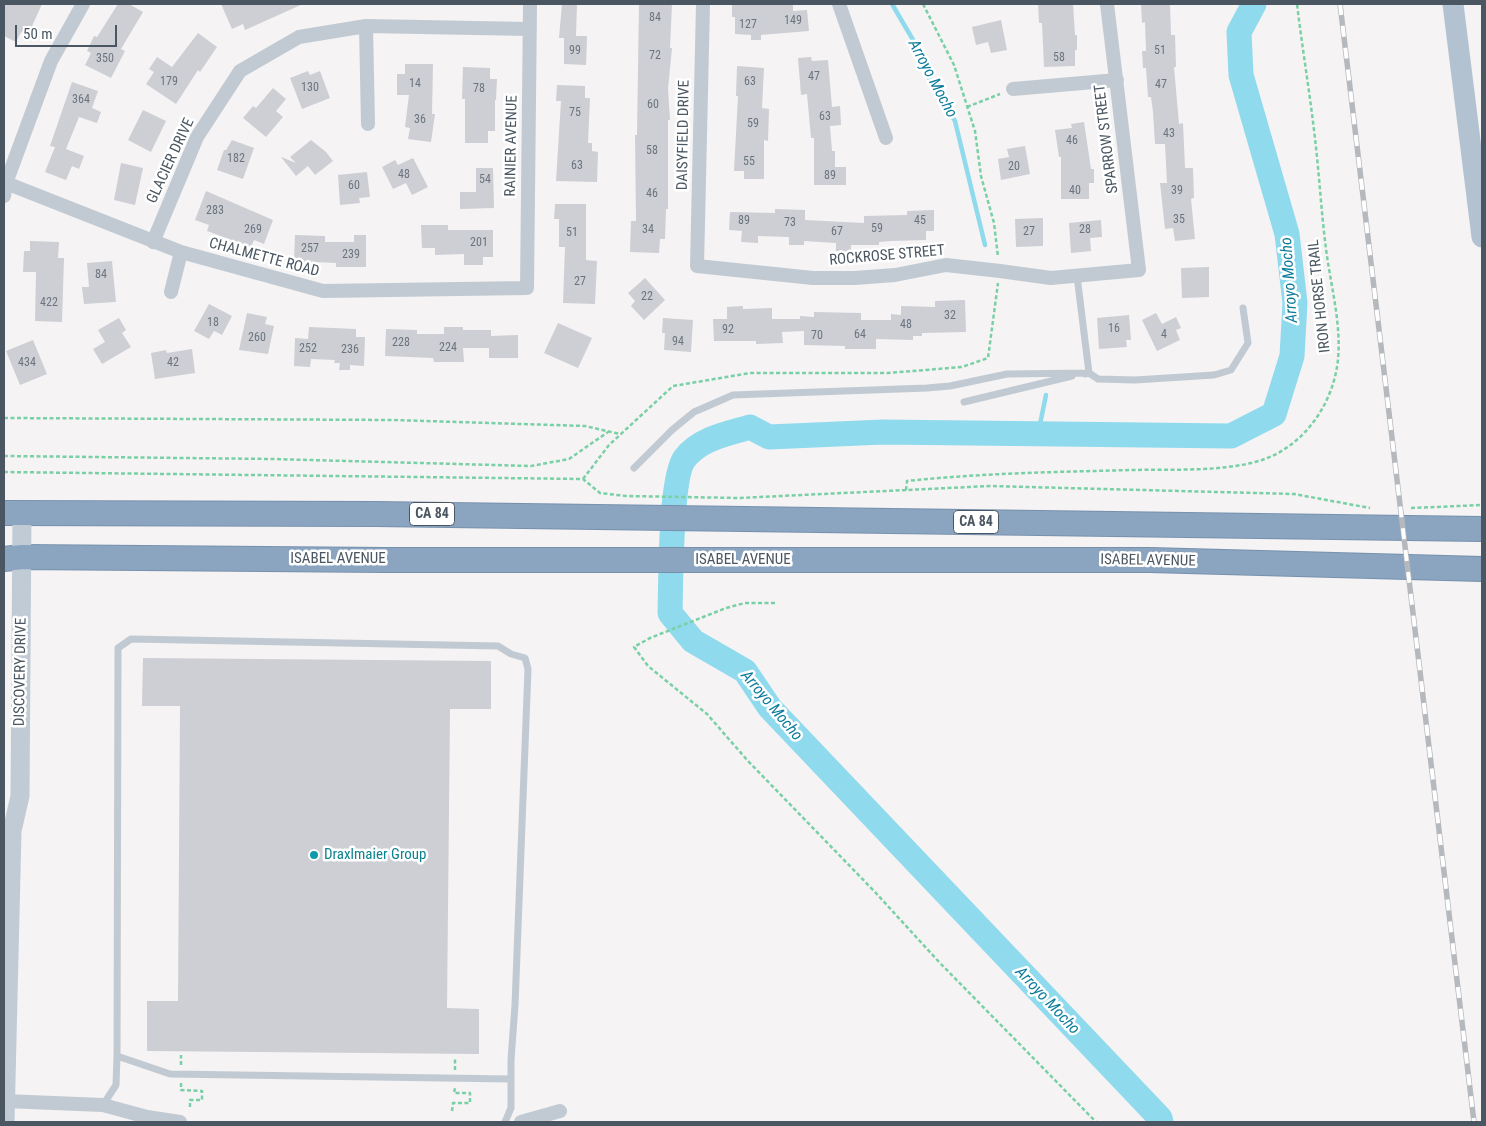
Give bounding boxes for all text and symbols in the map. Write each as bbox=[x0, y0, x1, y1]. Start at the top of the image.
house number: 84 bbox=[649, 11, 661, 25]
house number: 149 bbox=[784, 14, 802, 28]
scale bar bbox=[18, 15, 120, 47]
house number: 127 bbox=[739, 18, 757, 32]
text: 50 m bbox=[23, 25, 53, 43]
water label: Arroyo Mocho bbox=[903, 37, 961, 121]
house number: 99 bbox=[569, 44, 581, 58]
house number: 51 bbox=[1154, 44, 1166, 58]
house number: 72 bbox=[649, 49, 661, 63]
house number: 58 bbox=[1053, 51, 1065, 65]
house number: 350 bbox=[96, 52, 114, 66]
house number: 47 bbox=[808, 70, 820, 84]
house number: 179 bbox=[160, 75, 178, 89]
house number: 63 bbox=[744, 75, 756, 89]
house number: 14 bbox=[409, 77, 421, 91]
house number: 47 bbox=[1155, 78, 1167, 92]
street label: DAISYFIELD DRIVE bbox=[674, 80, 694, 190]
house number: 130 bbox=[301, 81, 319, 95]
house number: 78 bbox=[473, 82, 485, 96]
street label: SPARROW STREET bbox=[1091, 83, 1123, 195]
house number: 364 bbox=[72, 93, 90, 107]
street label: RAINIER AVENUE bbox=[502, 95, 522, 197]
house number: 60 bbox=[647, 98, 659, 112]
house number: 75 bbox=[569, 106, 581, 120]
house number: 63 bbox=[819, 110, 831, 124]
house number: 36 bbox=[414, 113, 426, 127]
street label: GLACIER DRIVE bbox=[143, 116, 199, 206]
house number: 59 bbox=[747, 117, 759, 131]
house number: 43 bbox=[1163, 127, 1175, 141]
house number: 46 bbox=[1066, 134, 1078, 148]
house number: 58 bbox=[646, 144, 658, 158]
house number: 182 bbox=[227, 152, 245, 166]
house number: 55 bbox=[743, 155, 755, 169]
house number: 63 bbox=[571, 159, 583, 173]
house number: 20 bbox=[1008, 160, 1020, 174]
house number: 48 bbox=[398, 168, 410, 182]
house number: 89 bbox=[824, 169, 836, 183]
house number: 54 bbox=[479, 173, 491, 187]
house number: 60 bbox=[348, 179, 360, 193]
house number: 40 bbox=[1069, 184, 1081, 198]
house number: 39 bbox=[1171, 184, 1183, 198]
house number: 46 bbox=[646, 187, 658, 201]
house number: 283 bbox=[206, 204, 224, 218]
house number: 35 bbox=[1173, 213, 1185, 227]
house number: 89 bbox=[738, 214, 750, 228]
house number: 45 bbox=[914, 214, 926, 228]
house number: 73 bbox=[784, 216, 796, 230]
house number: 59 bbox=[871, 222, 883, 236]
house number: 269 bbox=[244, 223, 262, 237]
house number: 34 bbox=[642, 223, 654, 237]
house number: 28 bbox=[1079, 223, 1091, 237]
house number: 67 bbox=[831, 225, 843, 239]
house number: 27 bbox=[1023, 225, 1035, 239]
house number: 51 bbox=[566, 226, 578, 240]
street label: CHALMETTE ROAD bbox=[207, 235, 321, 281]
house number: 201 bbox=[470, 236, 488, 250]
water label: Arroyo Mocho bbox=[1277, 237, 1303, 323]
street label: IRON HORSE TRAIL bbox=[1305, 239, 1335, 353]
house number: 257 bbox=[301, 242, 319, 256]
street label: ROCKROSE STREET bbox=[829, 242, 945, 270]
house number: 239 bbox=[342, 248, 360, 262]
house number: 84 bbox=[95, 268, 107, 282]
house number: 27 bbox=[574, 275, 586, 289]
house number: 22 bbox=[641, 290, 653, 304]
house number: 422 bbox=[40, 296, 58, 310]
house number: 32 bbox=[944, 309, 956, 323]
house number: 18 bbox=[207, 316, 219, 330]
house number: 48 bbox=[900, 318, 912, 332]
house number: 16 bbox=[1108, 322, 1120, 336]
house number: 92 bbox=[722, 323, 734, 337]
house number: 64 bbox=[854, 328, 866, 342]
house number: 4 bbox=[1161, 328, 1167, 342]
house number: 70 bbox=[811, 329, 823, 343]
house number: 260 bbox=[248, 331, 266, 345]
house number: 94 bbox=[672, 335, 684, 349]
house number: 228 bbox=[392, 336, 410, 350]
house number: 224 bbox=[439, 341, 457, 355]
house number: 252 bbox=[299, 342, 317, 356]
house number: 236 bbox=[341, 343, 359, 357]
house number: 434 bbox=[18, 356, 36, 370]
house number: 42 bbox=[167, 356, 179, 370]
road number: CA 84 bbox=[410, 502, 454, 526]
road number: CA 84 bbox=[954, 511, 998, 534]
street label: ISABEL AVENUE bbox=[290, 550, 386, 568]
street label: ISABEL AVENUE bbox=[695, 551, 791, 569]
street label: ISABEL AVENUE bbox=[1100, 551, 1196, 571]
street label: DISCOVERY DRIVE bbox=[11, 618, 31, 726]
water label: Arroyo Mocho bbox=[736, 667, 806, 745]
place label: Draxlmaier Group bbox=[324, 846, 426, 864]
marker: Draxlmaier Group bbox=[308, 849, 320, 861]
water label: Arroyo Mocho bbox=[1011, 963, 1083, 1039]

